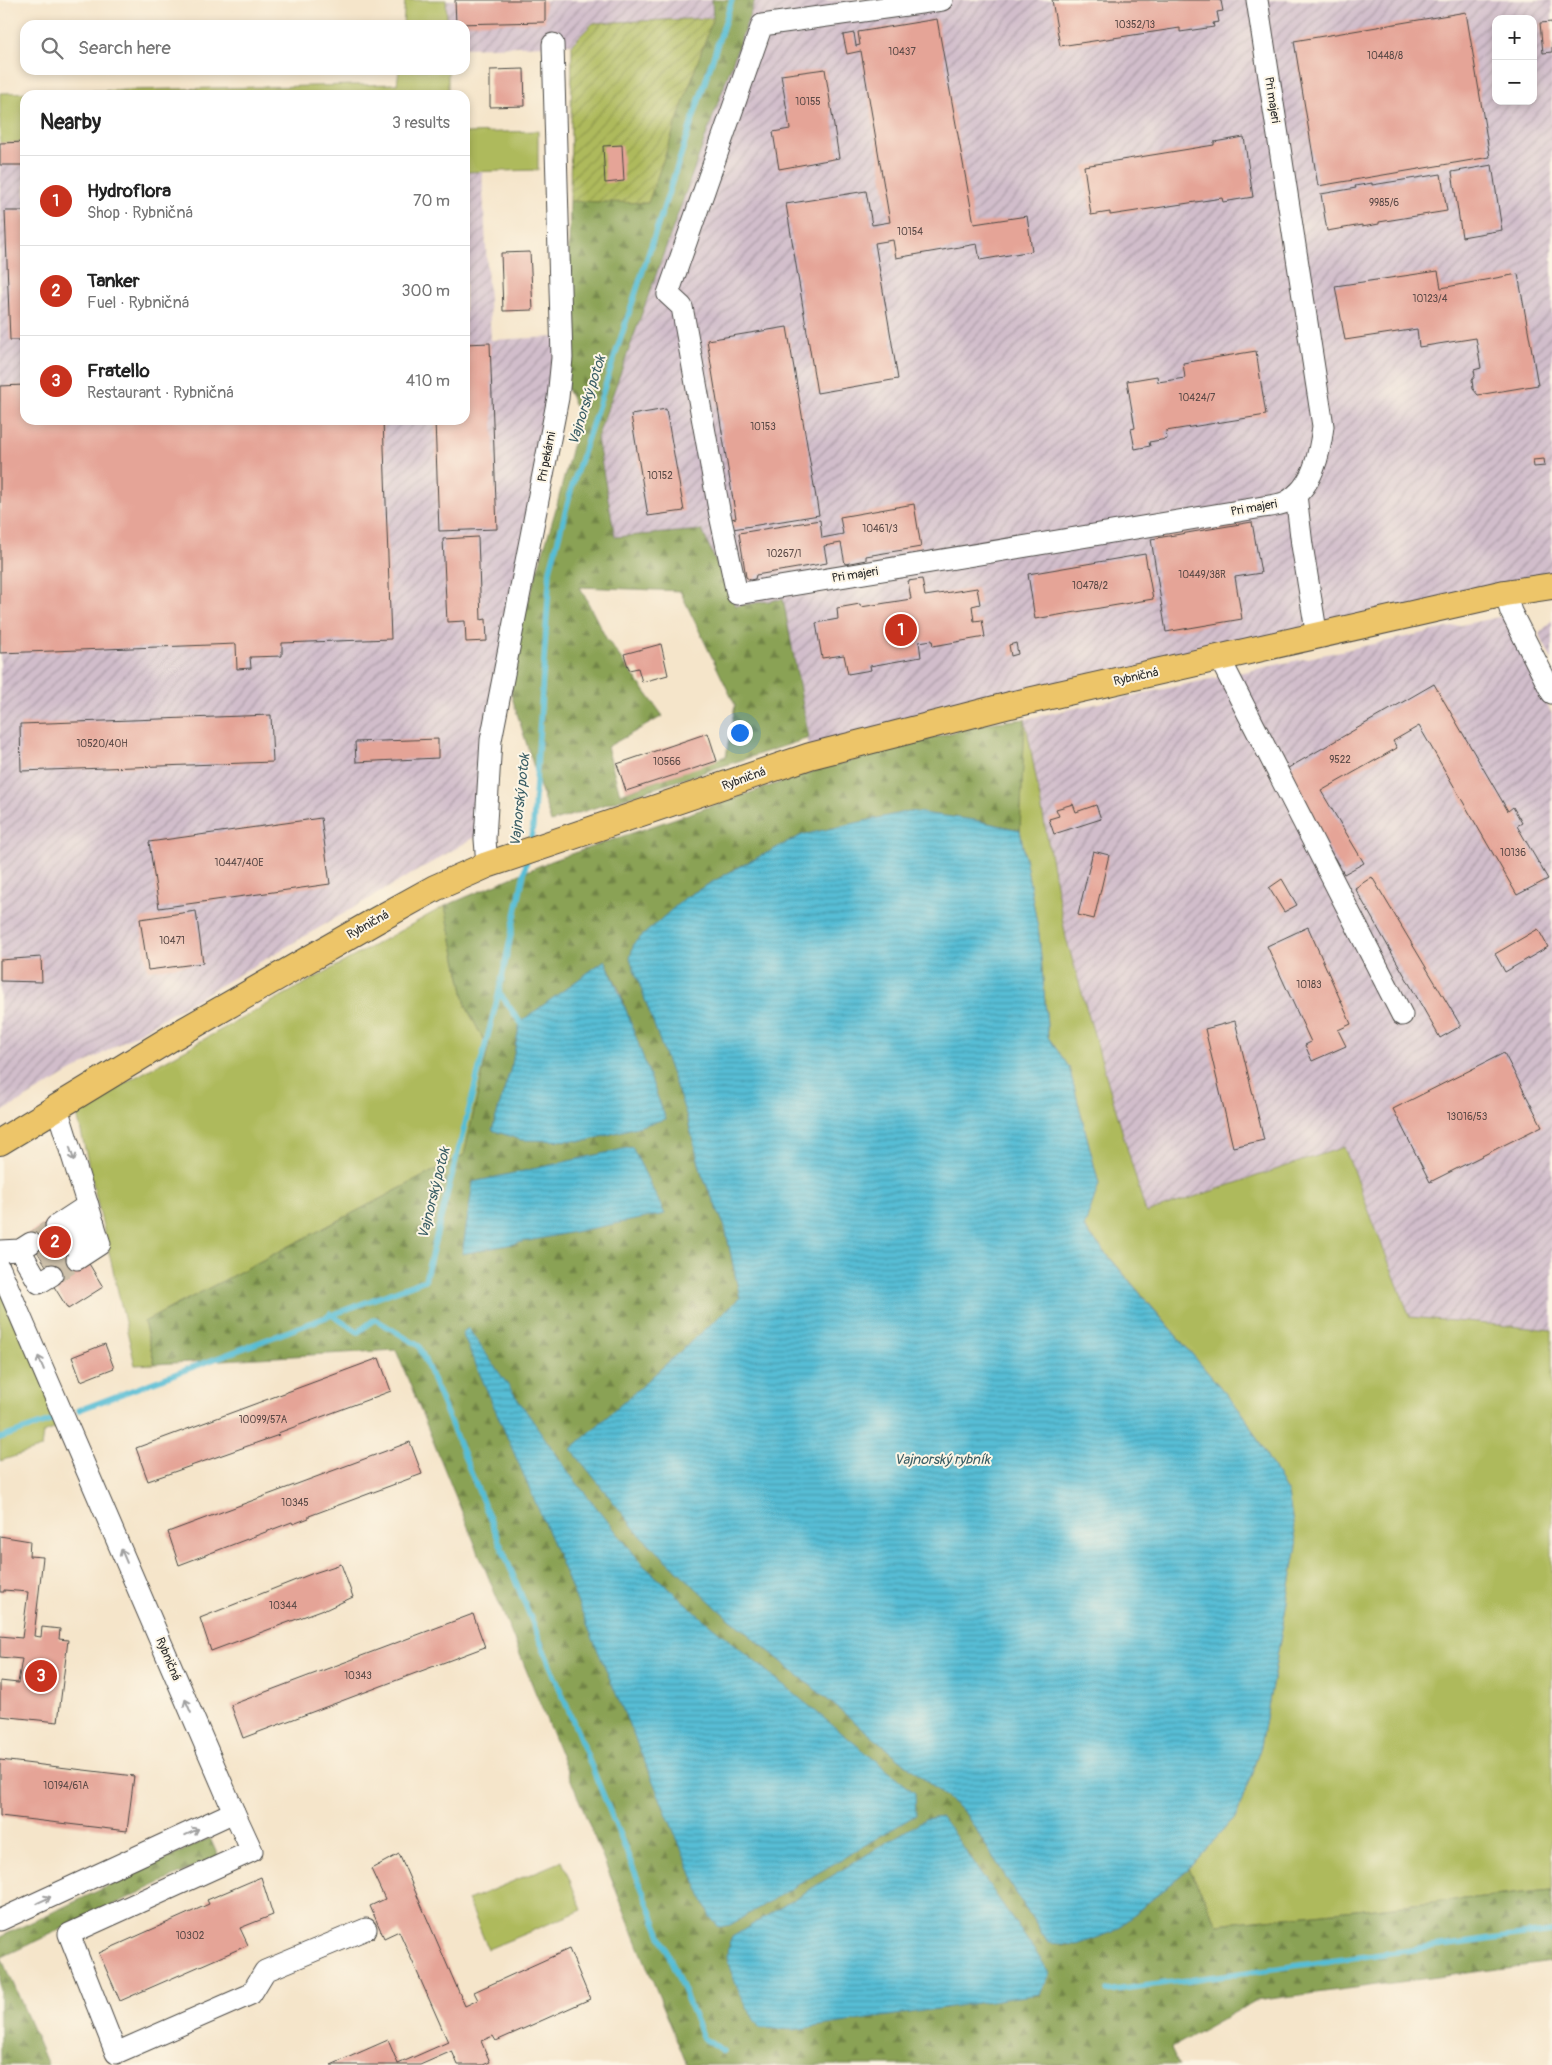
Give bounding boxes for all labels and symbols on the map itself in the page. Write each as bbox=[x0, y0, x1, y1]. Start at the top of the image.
house number: 10352/13 bbox=[1115, 19, 1156, 31]
house number: 10437 bbox=[888, 46, 916, 58]
house number: 10448/8 bbox=[1367, 50, 1403, 62]
street label: Pri majeri bbox=[1261, 76, 1283, 124]
house number: 10155 bbox=[795, 96, 821, 108]
house number: 9985/6 bbox=[1369, 197, 1399, 209]
house number: 10154 bbox=[897, 226, 923, 238]
house number: 10123/4 bbox=[1413, 293, 1448, 305]
water label: Vajnorský potok bbox=[565, 352, 610, 447]
house number: 10424/7 bbox=[1179, 392, 1216, 404]
house number: 10153 bbox=[750, 421, 776, 433]
street label: Pri pekárni bbox=[535, 431, 559, 483]
house number: 10152 bbox=[647, 470, 673, 482]
street label: Pri majeri bbox=[1230, 497, 1278, 519]
house number: 10461/3 bbox=[862, 523, 898, 535]
house number: 10267/1 bbox=[767, 548, 802, 560]
street label: Pri majeri bbox=[831, 564, 879, 586]
house number: 10449/38R bbox=[1178, 569, 1226, 581]
house number: 10478/2 bbox=[1072, 580, 1108, 592]
pin: 1 bbox=[885, 611, 917, 649]
street label: Rybničná bbox=[1112, 665, 1160, 689]
your location bbox=[727, 720, 753, 746]
house number: 10520/40H bbox=[76, 738, 128, 750]
water label: Vajnorský potok bbox=[507, 752, 533, 847]
house number: 9522 bbox=[1329, 754, 1351, 766]
house number: 10566 bbox=[653, 756, 681, 768]
street label: Rybničná bbox=[720, 764, 768, 794]
house number: 10136 bbox=[1500, 847, 1526, 859]
house number: 10447/40E bbox=[214, 857, 264, 869]
street label: Rybničná bbox=[344, 907, 392, 943]
house number: 10471 bbox=[159, 935, 185, 947]
house number: 10183 bbox=[1296, 979, 1322, 991]
house number: 13016/53 bbox=[1447, 1111, 1488, 1123]
water label: Vajnorský potok bbox=[414, 1145, 454, 1240]
one-way arrow bbox=[68, 1146, 77, 1161]
pin: 2 bbox=[39, 1223, 71, 1261]
one-way arrow bbox=[35, 1356, 45, 1371]
house number: 10099/57A bbox=[239, 1414, 288, 1426]
water label: Vajnorský rybník bbox=[894, 1451, 991, 1468]
house number: 10345 bbox=[281, 1497, 309, 1509]
one-way arrow bbox=[119, 1549, 129, 1564]
house number: 10344 bbox=[269, 1600, 297, 1612]
street label: Rybničná bbox=[152, 1635, 184, 1683]
pin: 3 bbox=[25, 1657, 57, 1695]
house number: 10343 bbox=[344, 1670, 372, 1682]
one-way arrow bbox=[183, 1699, 193, 1714]
house number: 10194/61A bbox=[43, 1780, 89, 1792]
one-way arrow bbox=[184, 1826, 199, 1836]
one-way arrow bbox=[36, 1894, 51, 1904]
house number: 10302 bbox=[176, 1930, 205, 1942]

